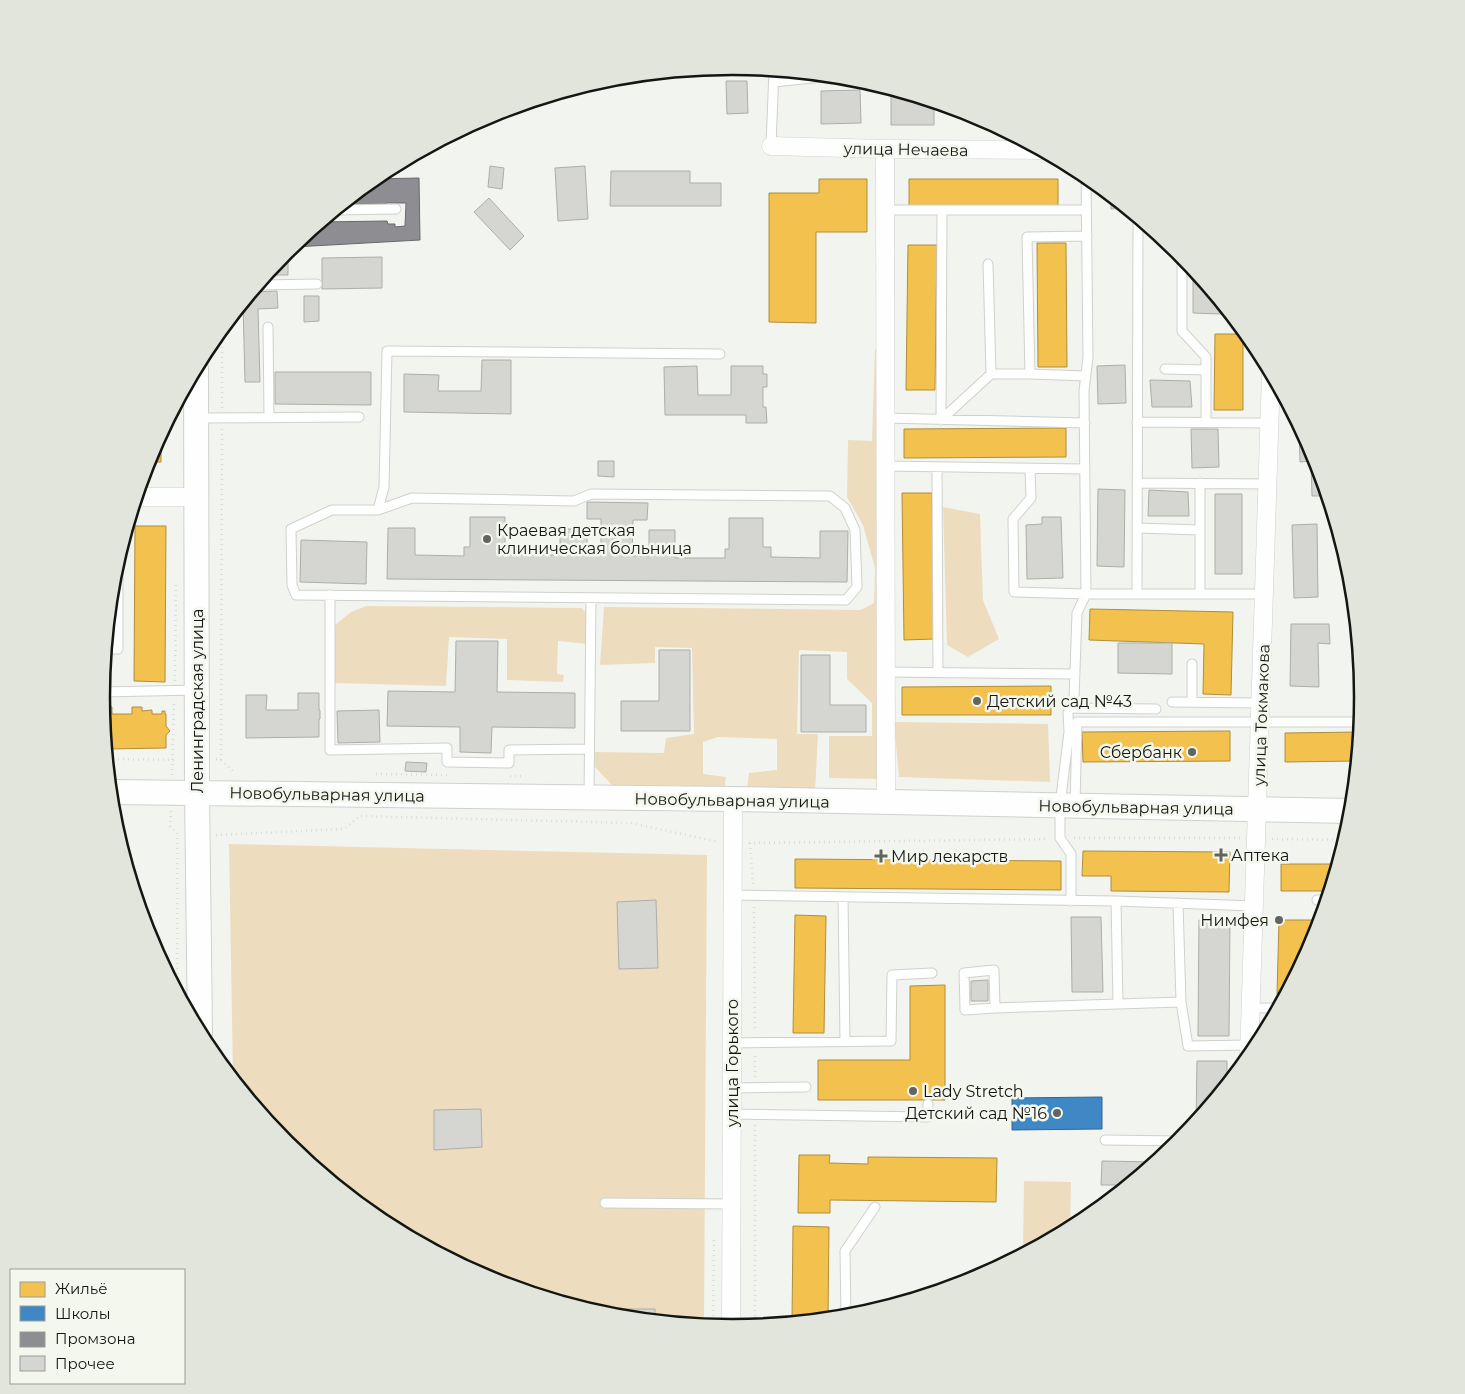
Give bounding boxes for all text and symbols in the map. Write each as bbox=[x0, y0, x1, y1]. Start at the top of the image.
street label: улица Нечаева bbox=[842, 139, 969, 160]
place label: Краевая детская клиническая больница bbox=[497, 521, 692, 558]
marker: Краевая детская клиническая больница bbox=[481, 533, 493, 545]
street label: Ленинградская улица bbox=[188, 609, 207, 793]
street label: улица Токмакова bbox=[1249, 644, 1273, 787]
place label: Детский сад №43 bbox=[987, 692, 1132, 711]
marker: Детский сад №43 bbox=[971, 695, 983, 707]
place label: Сбербанк bbox=[1100, 743, 1183, 762]
marker: Сбербанк bbox=[1186, 746, 1198, 758]
street label: Новобульварная улица bbox=[229, 783, 425, 806]
street label: Новобульварная улица bbox=[634, 789, 830, 812]
street label: Новобульварная улица bbox=[1038, 796, 1234, 819]
place label: Аптека bbox=[1231, 846, 1289, 865]
place label: Мир лекарств bbox=[891, 847, 1008, 866]
marker: Аптека bbox=[1215, 849, 1227, 861]
marker: Мир лекарств bbox=[875, 850, 887, 862]
place label: Нимфея bbox=[1200, 911, 1269, 930]
marker: Нимфея bbox=[1273, 914, 1285, 926]
street label: улица Горького bbox=[723, 999, 742, 1128]
place label: Lady Stretch bbox=[923, 1082, 1024, 1101]
marker: Lady Stretch bbox=[907, 1085, 919, 1097]
place label: Детский сад №16 bbox=[905, 1104, 1047, 1123]
marker: Детский сад №16 bbox=[1051, 1107, 1063, 1119]
legend bbox=[10, 1269, 185, 1384]
text: Жильё bbox=[55, 1279, 108, 1298]
text: Школы bbox=[55, 1304, 111, 1323]
text: Промзона bbox=[55, 1329, 135, 1348]
text: Прочее bbox=[55, 1354, 115, 1373]

